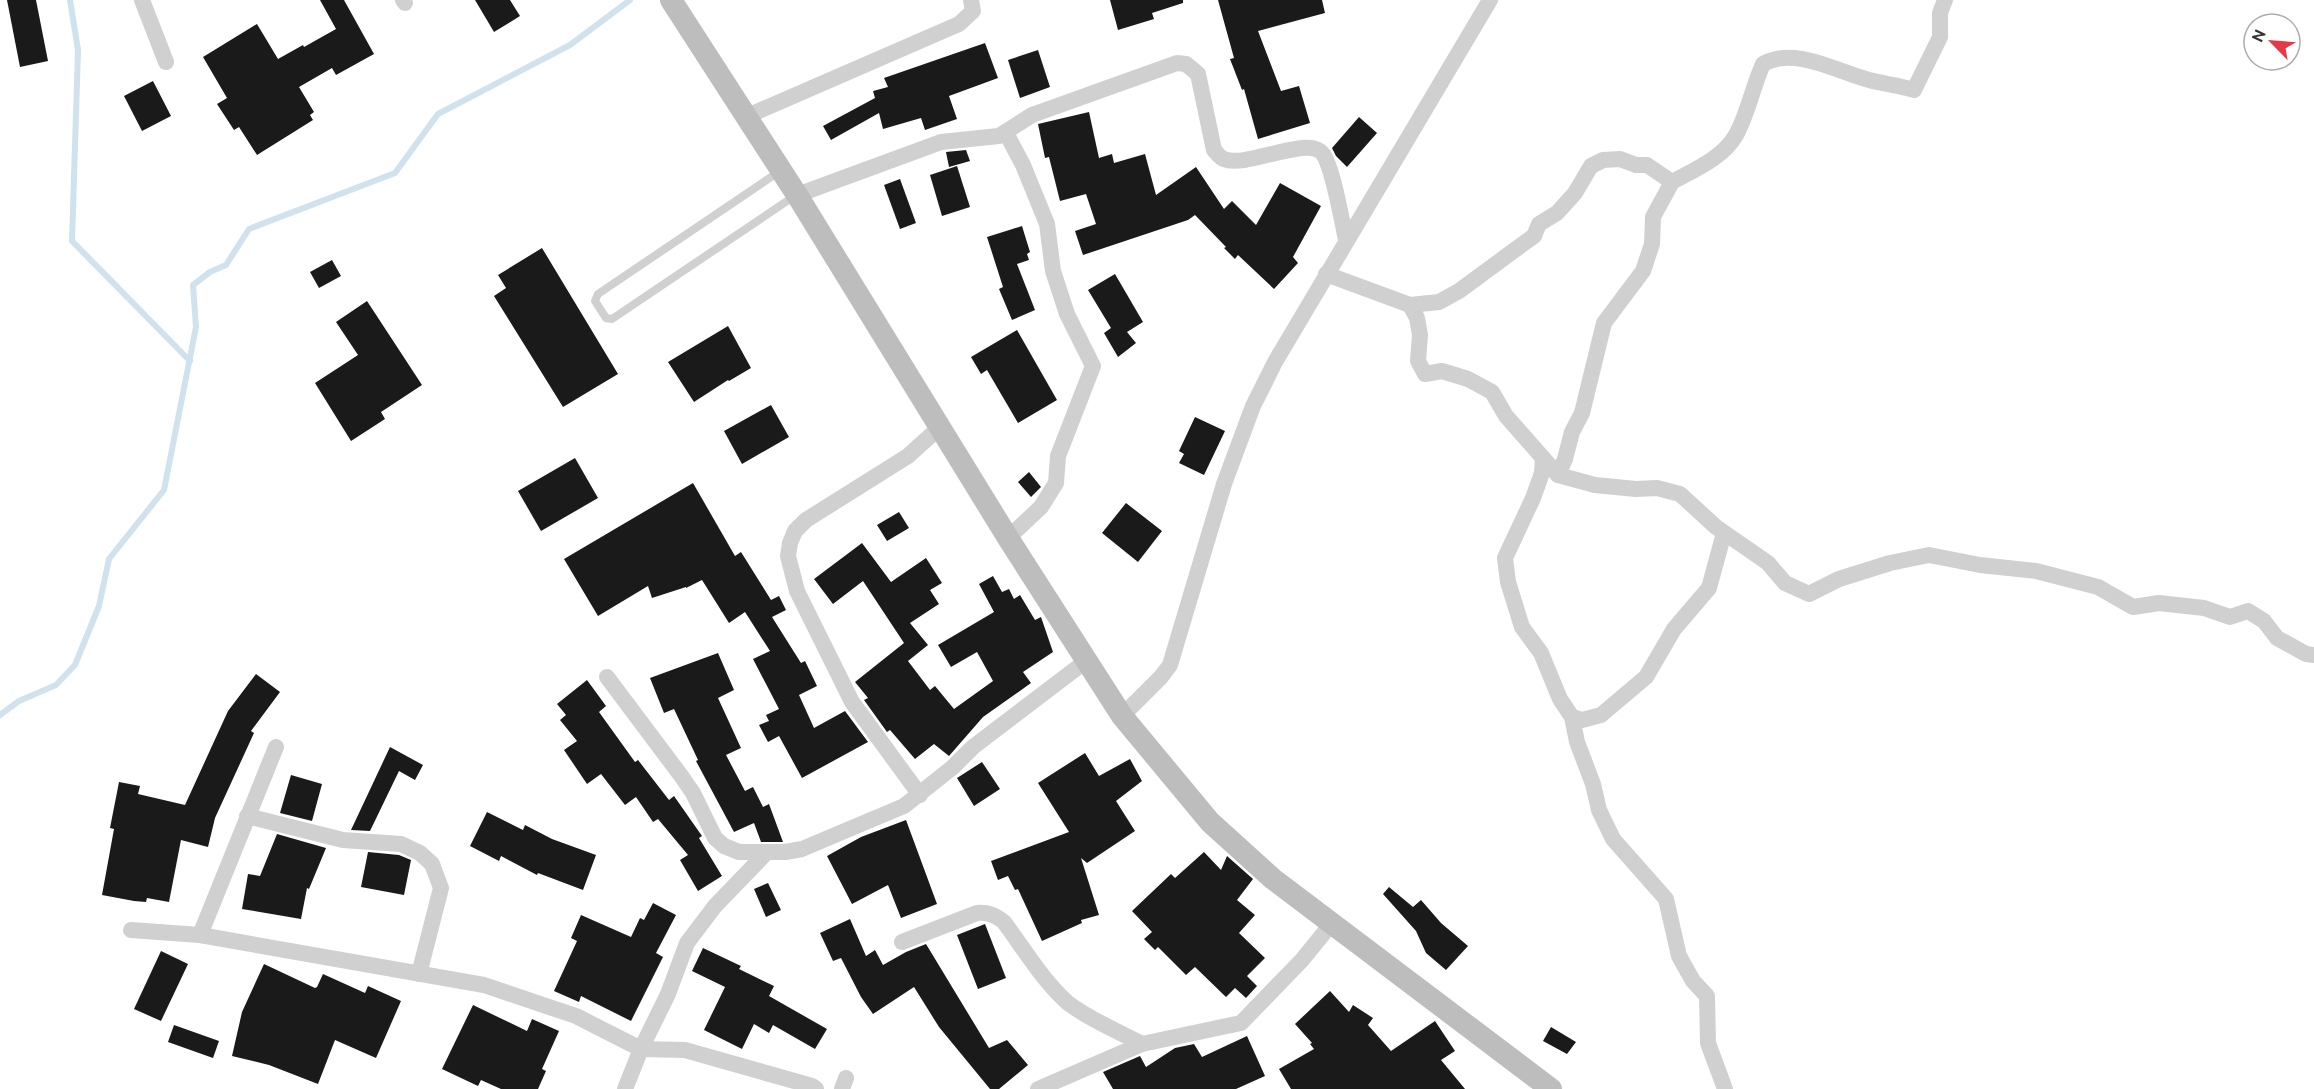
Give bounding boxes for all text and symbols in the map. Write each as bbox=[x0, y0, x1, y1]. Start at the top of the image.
north arrow bbox=[2242, 12, 2302, 72]
text: N bbox=[2248, 26, 2269, 45]

